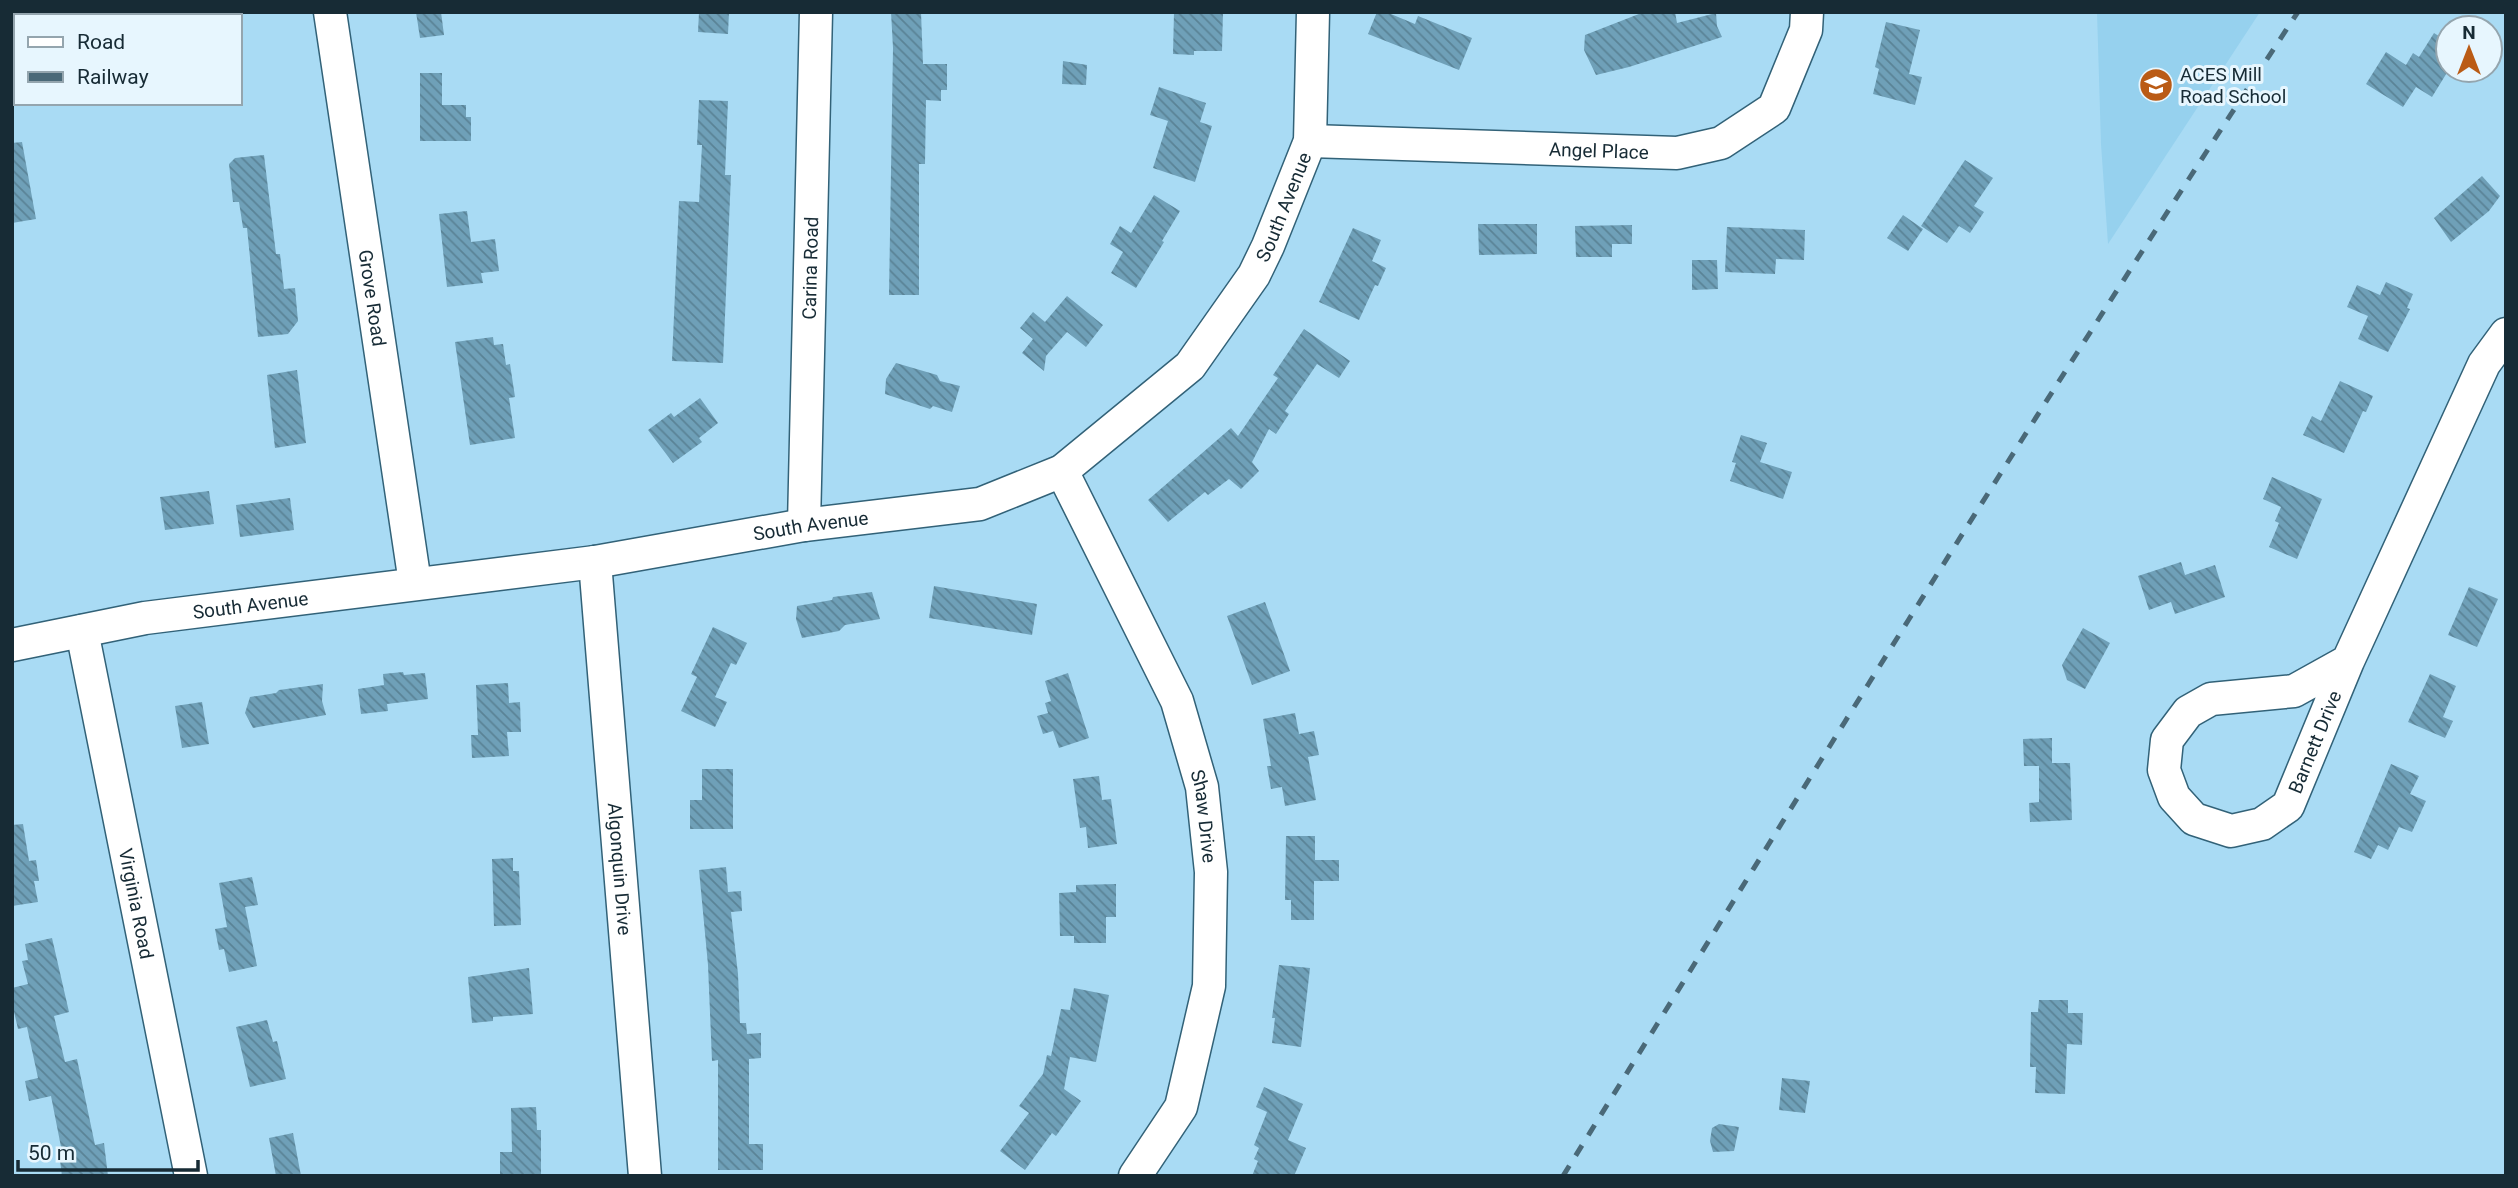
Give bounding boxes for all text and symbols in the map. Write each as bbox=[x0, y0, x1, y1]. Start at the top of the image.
legend bbox=[14, 14, 242, 105]
north arrow bbox=[2434, 14, 2504, 84]
text: N bbox=[2462, 21, 2476, 44]
text: Road bbox=[77, 30, 125, 54]
place label: ACES Mill Road School bbox=[2180, 63, 2286, 108]
text: Railway bbox=[77, 65, 149, 89]
school or university icon: ACES Mill Road School bbox=[2137, 66, 2175, 104]
street label: Angel Place bbox=[1548, 138, 1649, 164]
street label: South Avenue bbox=[1251, 149, 1316, 266]
street label: Carina Road bbox=[798, 216, 823, 320]
street label: Grove Road bbox=[354, 248, 391, 348]
street label: South Avenue bbox=[751, 506, 870, 546]
street label: South Avenue bbox=[191, 587, 310, 624]
street label: Barnett Drive bbox=[2284, 687, 2346, 797]
street label: Shaw Drive bbox=[1186, 767, 1221, 864]
street label: Algonquin Drive bbox=[603, 802, 636, 936]
street label: Virginia Road bbox=[114, 846, 158, 961]
scale bar bbox=[18, 1128, 198, 1172]
text: 50 m bbox=[28, 1141, 75, 1165]

